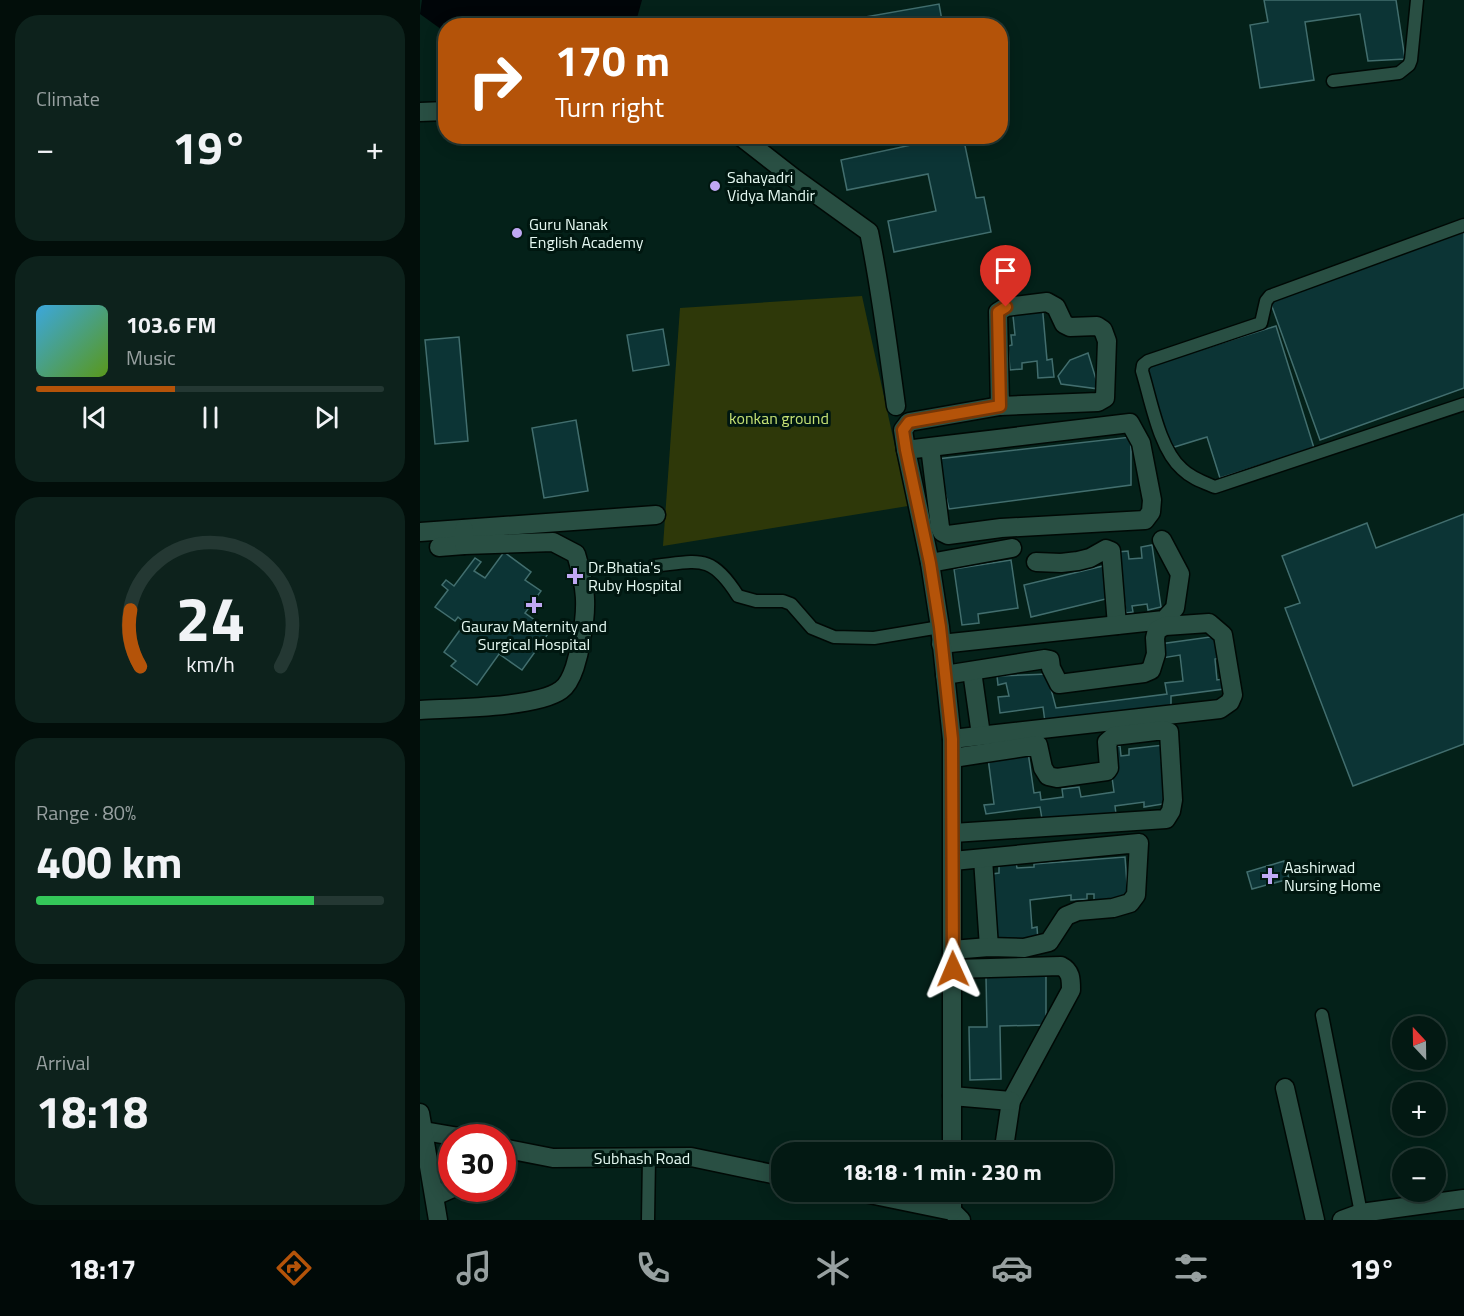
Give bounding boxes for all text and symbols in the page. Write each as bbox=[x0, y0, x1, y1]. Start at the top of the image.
text: 170 m bbox=[555, 28, 670, 92]
icon: right bbox=[456, 42, 534, 120]
text: Climate bbox=[36, 83, 100, 114]
text: Turn right bbox=[555, 86, 664, 127]
text: 19° bbox=[172, 113, 248, 181]
text: − bbox=[36, 123, 54, 173]
text: + bbox=[366, 123, 384, 173]
place label: Sahayadri Vidya Mandir bbox=[727, 165, 815, 207]
marker: Sahayadri Vidya Mandir bbox=[708, 179, 722, 193]
place label: Guru Nanak English Academy bbox=[529, 212, 644, 254]
marker: Guru Nanak English Academy bbox=[510, 226, 524, 240]
pin bbox=[980, 245, 1031, 307]
icon: arrive bbox=[989, 254, 1022, 287]
text: 103.6 FM bbox=[126, 308, 216, 342]
text: Music bbox=[126, 342, 176, 373]
icon: previous bbox=[78, 401, 111, 434]
icon: pause bbox=[194, 401, 227, 434]
icon: next bbox=[310, 401, 343, 434]
park label: konkan ground bbox=[729, 406, 829, 430]
place label: Dr.Bhatia's Ruby Hospital bbox=[588, 555, 682, 597]
marker: Dr.Bhatia's Ruby Hospital bbox=[566, 567, 584, 585]
text: 24 bbox=[175, 570, 245, 665]
marker: Gaurav Maternity and Surgical Hospital bbox=[525, 596, 543, 614]
place label: Gaurav Maternity and Surgical Hospital bbox=[461, 614, 607, 656]
text: km/h bbox=[186, 648, 234, 680]
text: Range · 80% bbox=[36, 797, 136, 828]
text: 400 km bbox=[36, 827, 182, 895]
place label: Aashirwad Nursing Home bbox=[1284, 855, 1381, 897]
marker: Aashirwad Nursing Home bbox=[1261, 867, 1279, 885]
position arrow bbox=[921, 937, 985, 1001]
north arrow bbox=[1392, 1016, 1446, 1070]
map controls bbox=[1392, 1016, 1446, 1202]
text: Arrival bbox=[36, 1047, 90, 1078]
text: 18:18 bbox=[36, 1077, 148, 1145]
button: + bbox=[1392, 1082, 1446, 1136]
speed limit sign: 30 bbox=[438, 1124, 516, 1202]
street label: Subhash Road bbox=[594, 1146, 690, 1170]
button: − bbox=[1392, 1148, 1446, 1202]
text: 18:18 · 1 min · 230 m bbox=[842, 1155, 1042, 1189]
icon: directions bbox=[273, 1247, 315, 1289]
icon: music bbox=[453, 1247, 495, 1289]
icon: phone bbox=[632, 1247, 674, 1289]
icon: climate bbox=[812, 1247, 854, 1289]
icon: car bbox=[991, 1247, 1033, 1289]
icon: filters bbox=[1170, 1247, 1212, 1289]
text: 18:17 bbox=[69, 1248, 136, 1289]
text: 19° bbox=[1350, 1248, 1395, 1289]

